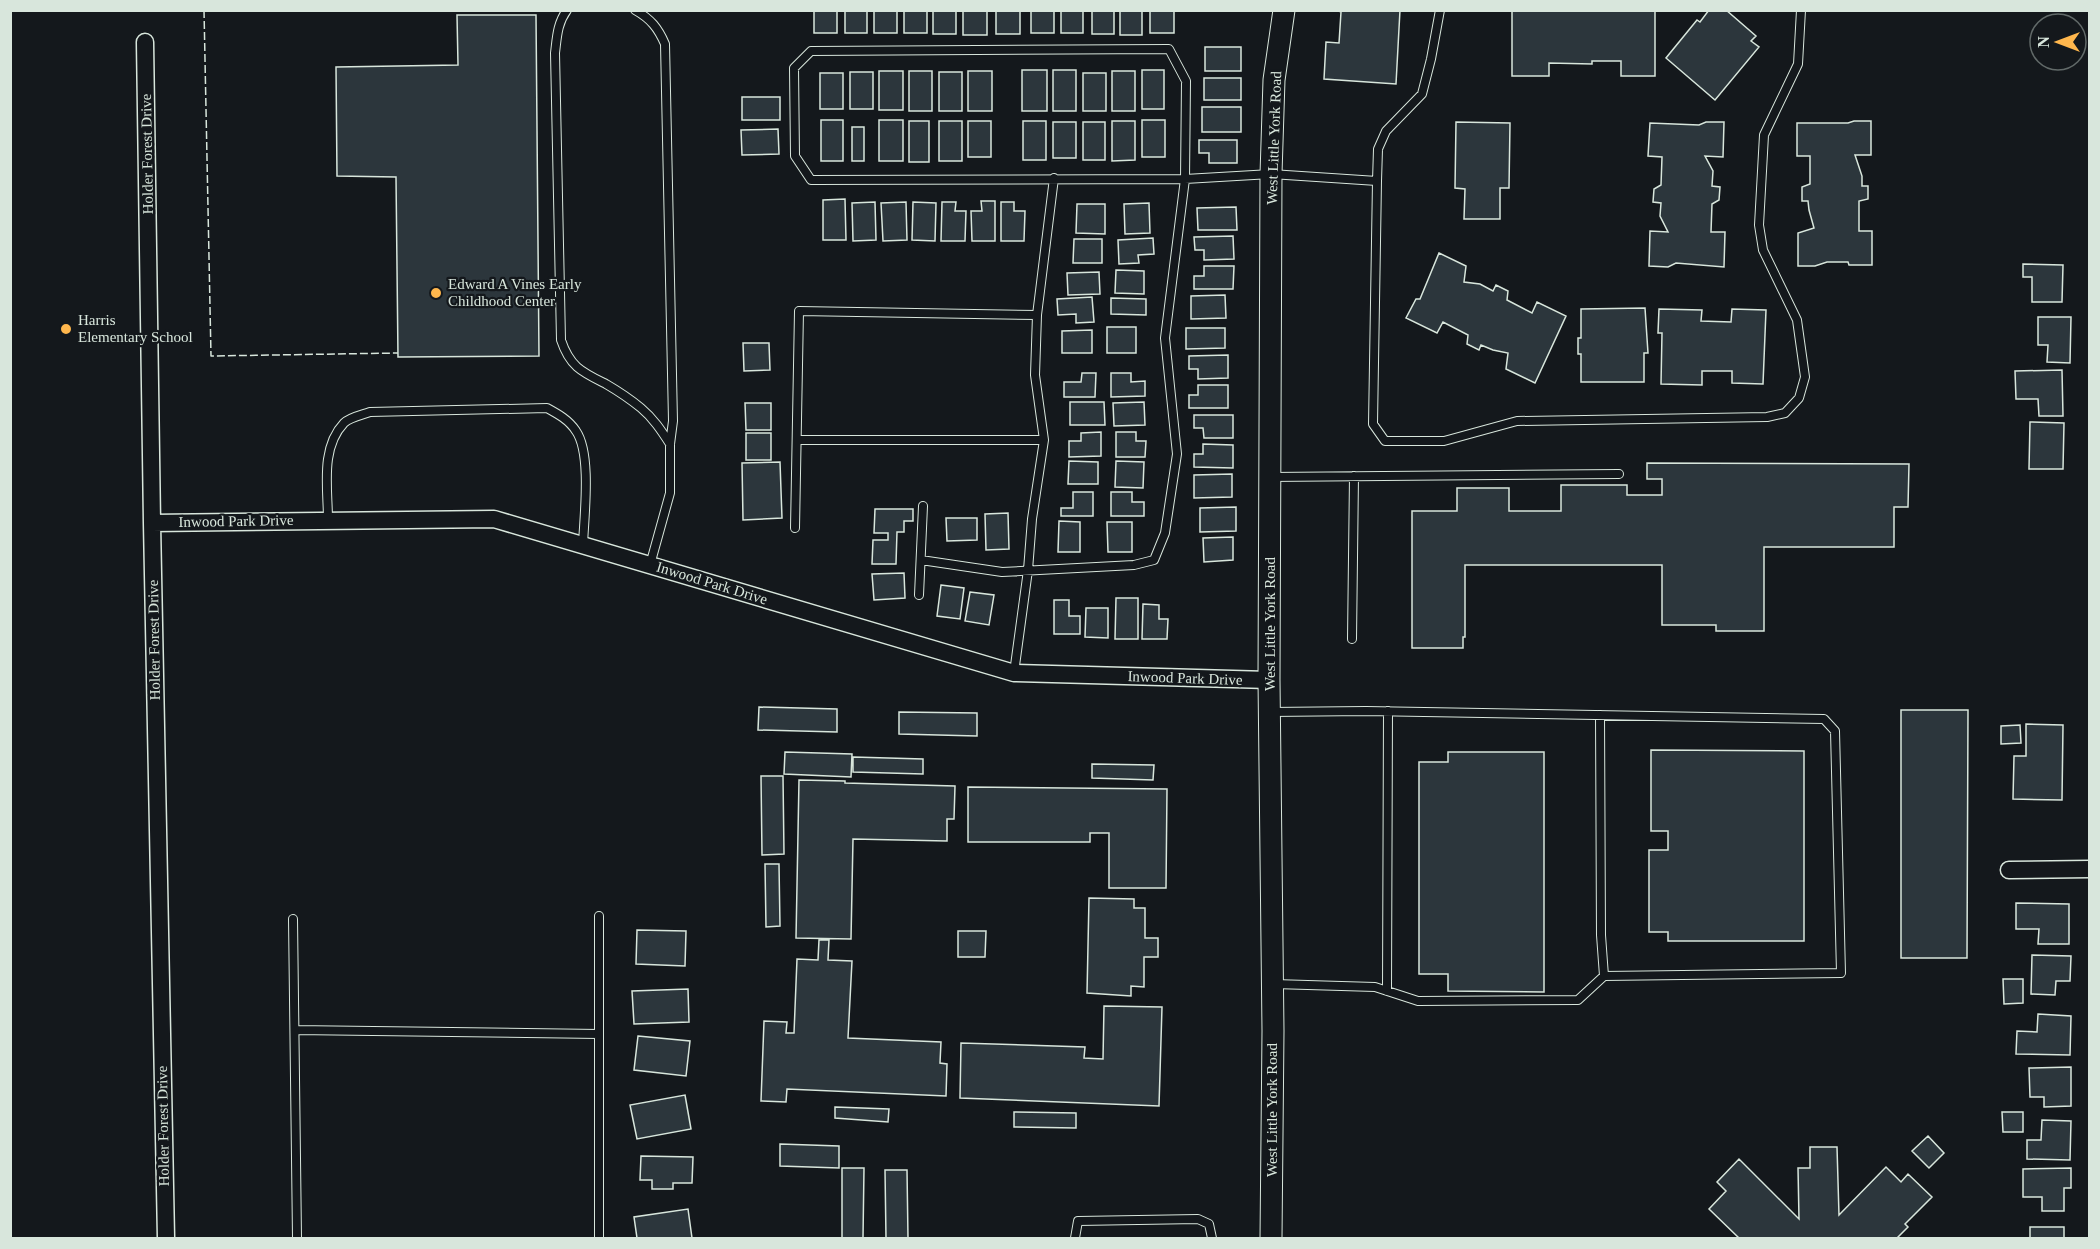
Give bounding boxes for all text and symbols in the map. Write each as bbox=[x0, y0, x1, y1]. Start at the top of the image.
north arrow bbox=[2028, 12, 2088, 72]
text: N bbox=[2035, 36, 2052, 48]
street label: West Little York Road bbox=[1264, 70, 1284, 205]
street label: Holder Forest Drive bbox=[138, 93, 156, 215]
place label: Edward A Vines Early Childhood Center bbox=[448, 276, 582, 309]
marker: Edward A Vines Early Childhood Center bbox=[429, 286, 443, 300]
place label: Harris Elementary School bbox=[78, 312, 193, 345]
marker: Harris Elementary School bbox=[59, 322, 73, 336]
street label: Inwood Park Drive bbox=[178, 512, 294, 530]
street label: West Little York Road bbox=[1262, 557, 1278, 691]
street label: Inwood Park Drive bbox=[655, 559, 770, 608]
street label: Holder Forest Drive bbox=[145, 579, 163, 701]
street label: Inwood Park Drive bbox=[1127, 668, 1243, 688]
street label: West Little York Road bbox=[1264, 1043, 1280, 1177]
street label: Holder Forest Drive bbox=[154, 1065, 172, 1187]

